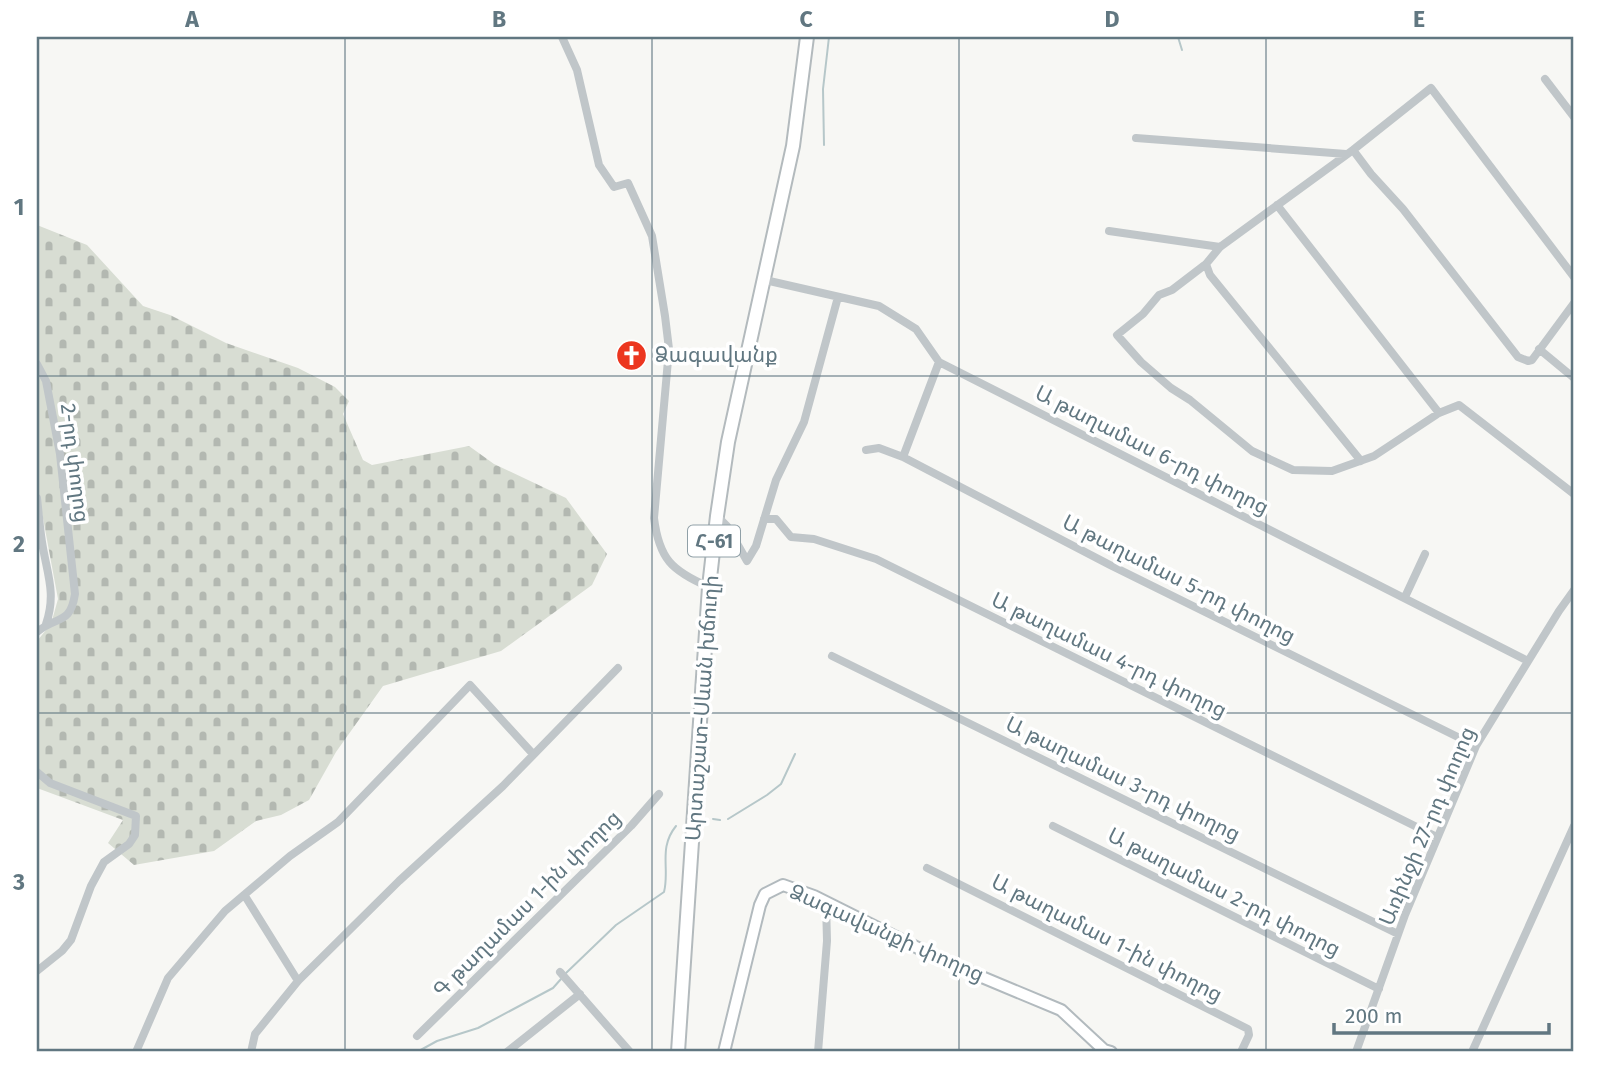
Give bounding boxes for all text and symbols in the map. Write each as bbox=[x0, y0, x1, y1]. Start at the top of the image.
text: A bbox=[184, 5, 199, 33]
text: B bbox=[492, 5, 506, 33]
text: C bbox=[799, 5, 813, 33]
text: D bbox=[1105, 5, 1120, 33]
text: E bbox=[1413, 5, 1425, 33]
text: 1 bbox=[14, 193, 24, 221]
church icon: Ձագավանք bbox=[615, 338, 649, 372]
place label: Ձագավանք bbox=[655, 342, 778, 368]
street label: Ա թաղամաս 6-րդ փողոց bbox=[1031, 380, 1273, 520]
street label: 2-րդ փողոց bbox=[55, 402, 95, 524]
street label: Ա թաղամաս 5-րդ փողոց bbox=[1058, 509, 1300, 649]
road number: Հ-61 bbox=[688, 526, 740, 556]
text: 2 bbox=[13, 530, 25, 558]
street label: Արտաշատ-Սևան խճուղի bbox=[680, 574, 724, 842]
street label: Ա թաղամաս 4-րդ փողոց bbox=[987, 587, 1231, 723]
street label: Ա թաղամաս 3-րդ փողոց bbox=[1001, 711, 1245, 847]
street label: Առինջի 27-րդ փողոց bbox=[1373, 723, 1481, 929]
street label: Գ թաղամաս 1-ին փողոց bbox=[428, 805, 626, 1003]
street label: Ա թաղամաս 2-րդ փողոց bbox=[1103, 822, 1345, 962]
text: 3 bbox=[12, 868, 25, 896]
street label: Ա թաղամաս 1-ին փողոց bbox=[987, 868, 1227, 1008]
street label: Ձագավանքի փողոց bbox=[786, 878, 988, 988]
scale bar bbox=[1334, 991, 1550, 1035]
text: 200 m bbox=[1345, 1003, 1402, 1029]

